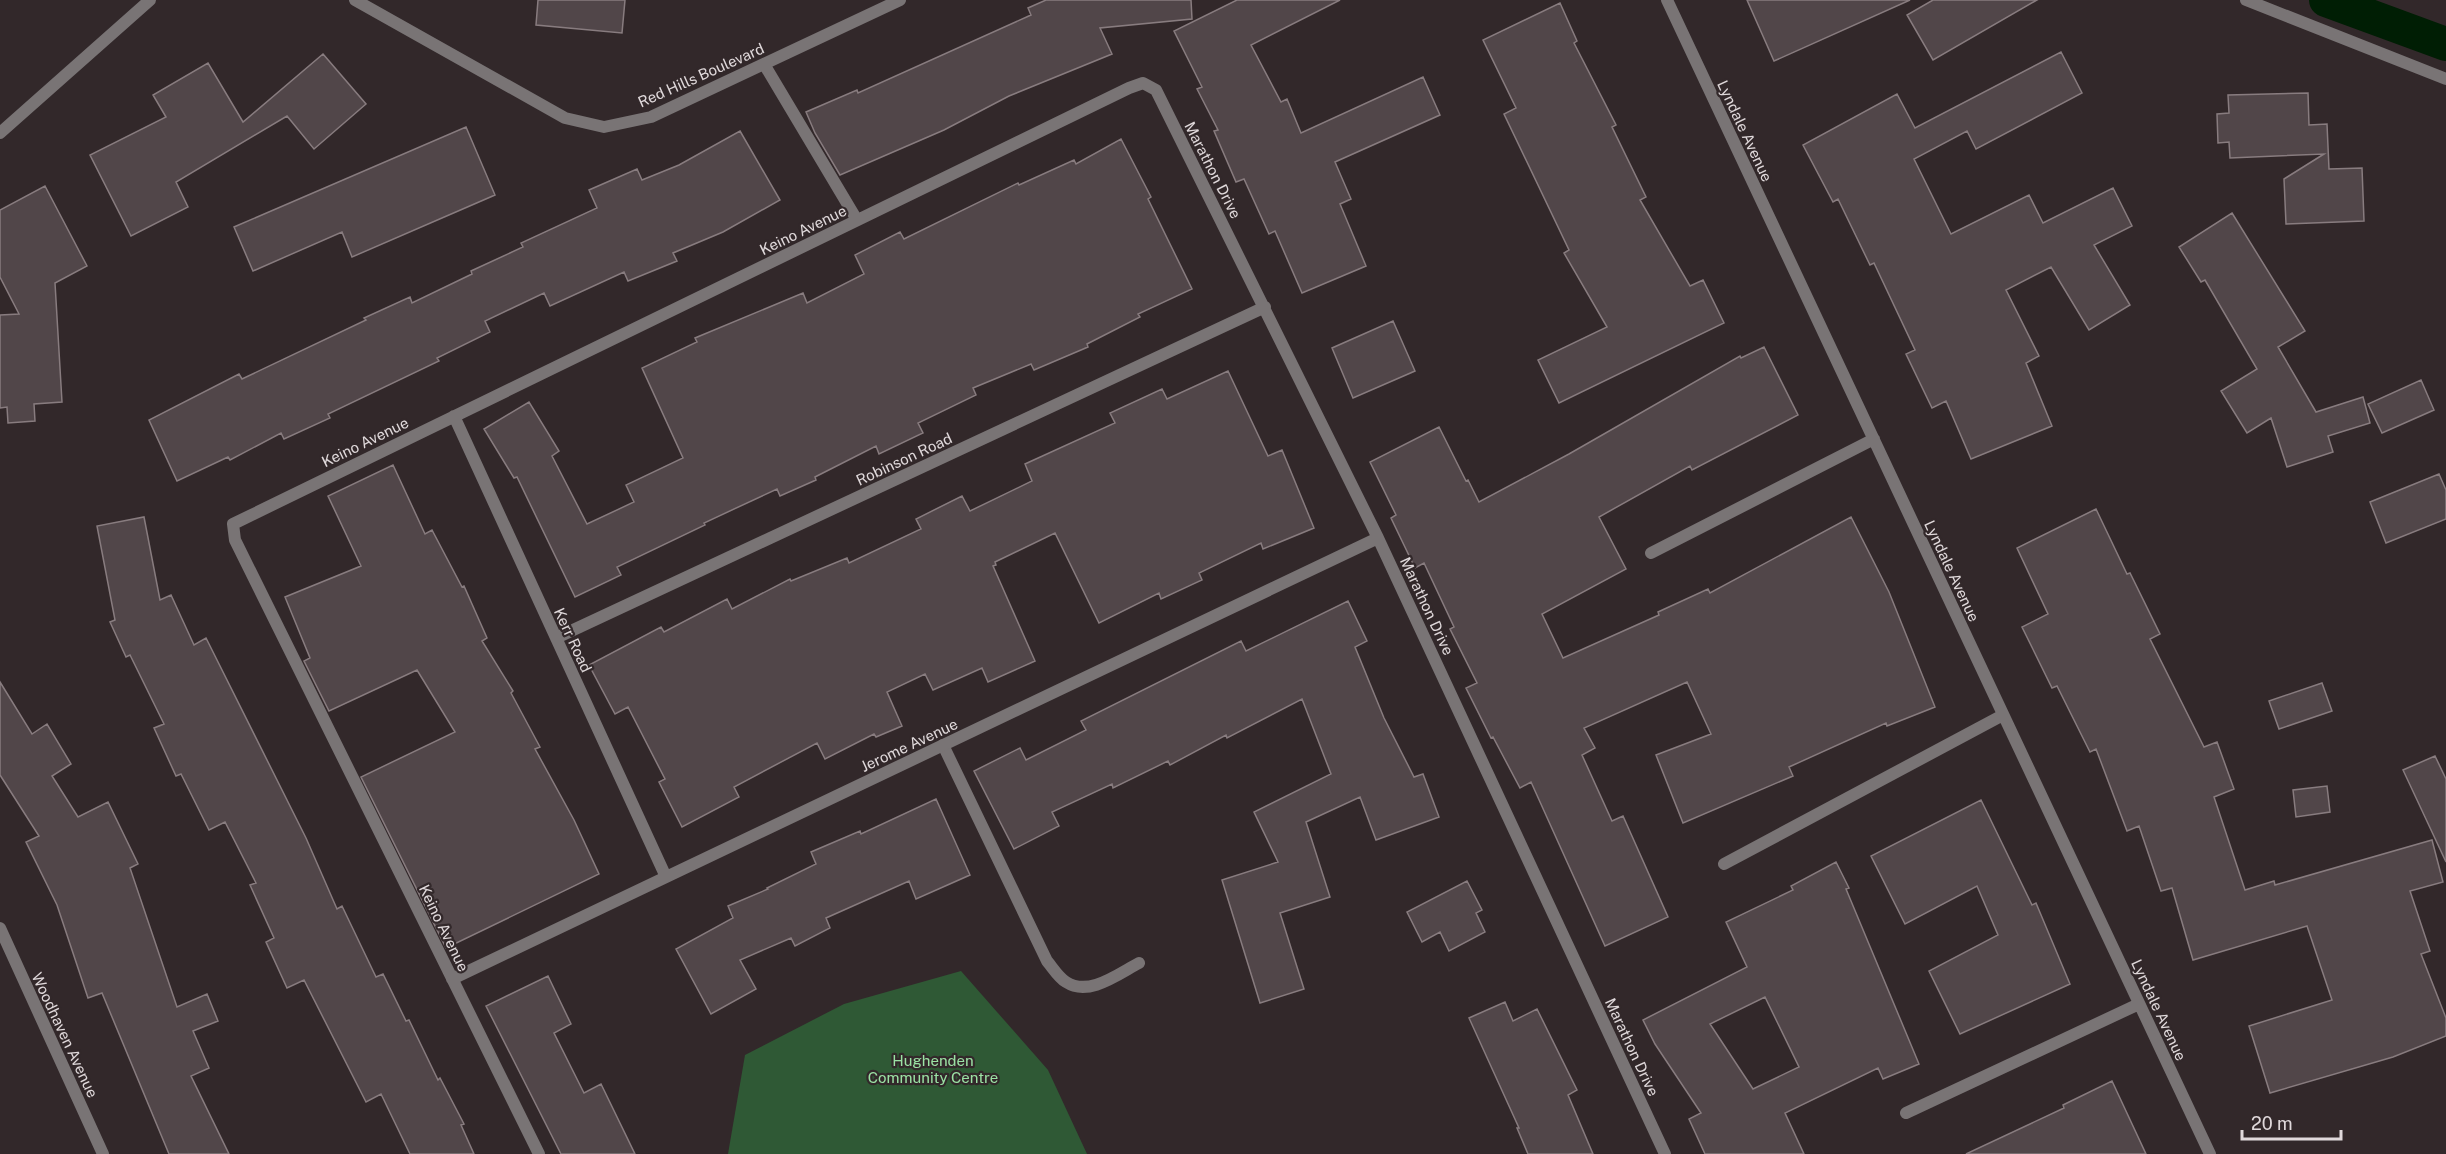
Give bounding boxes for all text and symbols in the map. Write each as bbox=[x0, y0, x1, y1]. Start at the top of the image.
street label: Red Hills Boulevard bbox=[635, 40, 767, 110]
street label: Lyndale Avenue bbox=[1714, 78, 1776, 184]
street label: Marathon Drive bbox=[1181, 119, 1245, 221]
street label: Keino Avenue bbox=[757, 202, 849, 258]
street label: Keino Avenue bbox=[319, 414, 411, 470]
street label: Robinson Road bbox=[853, 429, 955, 489]
street label: Lyndale Avenue bbox=[1921, 518, 1983, 624]
street label: Marathon Drive bbox=[1397, 554, 1457, 658]
street label: Kerr Road bbox=[551, 605, 595, 675]
street label: Jerome Avenue bbox=[858, 715, 960, 775]
street label: Keino Avenue bbox=[416, 882, 472, 974]
street label: Lyndale Avenue bbox=[2128, 957, 2190, 1063]
street label: Woodhaven Avenue bbox=[29, 970, 101, 1100]
street label: Marathon Drive bbox=[1602, 995, 1662, 1099]
park label: Hughenden Community Centre bbox=[868, 1052, 998, 1086]
scale bar bbox=[2242, 1103, 2341, 1141]
text: 20 m bbox=[2251, 1113, 2293, 1134]

